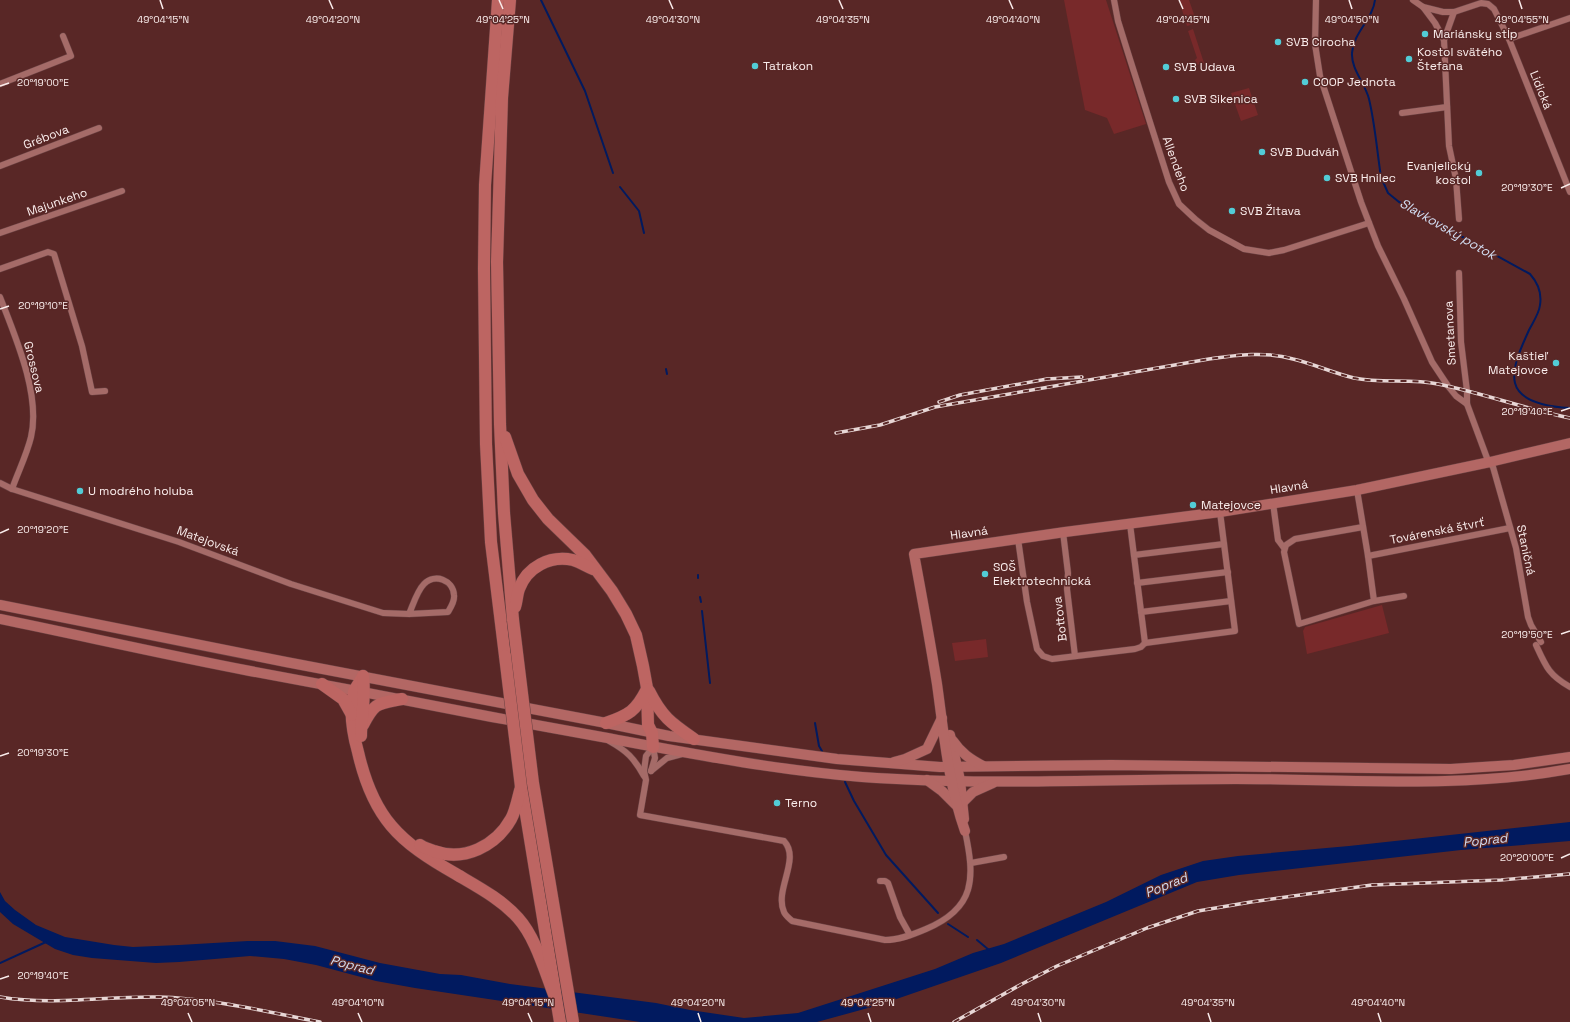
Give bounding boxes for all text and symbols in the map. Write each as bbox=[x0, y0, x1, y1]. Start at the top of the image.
text: 49°04'15"N bbox=[137, 13, 189, 26]
text: 49°04'20"N bbox=[306, 13, 360, 26]
text: 49°04'25"N bbox=[476, 13, 530, 26]
text: 49°04'30"N bbox=[646, 13, 700, 26]
text: 49°04'35"N bbox=[816, 13, 870, 26]
text: 49°04'40"N bbox=[986, 13, 1040, 26]
text: 49°04'45"N bbox=[1156, 13, 1210, 26]
text: 49°04'50"N bbox=[1325, 13, 1379, 26]
text: 49°04'55"N bbox=[1495, 13, 1549, 26]
place label: Mariánsky stĺp bbox=[1433, 26, 1518, 42]
marker: Mariánsky stĺp bbox=[1420, 29, 1430, 39]
place label: SVB Cirocha bbox=[1286, 34, 1356, 50]
marker: SVB Cirocha bbox=[1273, 37, 1283, 47]
place label: Kostol svätého Štefana bbox=[1417, 44, 1503, 74]
marker: Kostol svätého Štefana bbox=[1404, 54, 1414, 64]
place label: Tatrakon bbox=[763, 58, 813, 74]
place label: SVB Udava bbox=[1174, 59, 1235, 75]
marker: Tatrakon bbox=[750, 61, 760, 71]
marker: SVB Udava bbox=[1161, 62, 1171, 72]
street label: Lidická bbox=[1526, 68, 1556, 112]
place label: COOP Jednota bbox=[1313, 74, 1396, 90]
text: 20°19'00"E bbox=[17, 76, 69, 89]
marker: COOP Jednota bbox=[1300, 77, 1310, 87]
place label: SVB Sikenica bbox=[1184, 91, 1258, 107]
marker: SVB Sikenica bbox=[1171, 94, 1181, 104]
street label: Grébova bbox=[21, 121, 71, 153]
street label: Allendeho bbox=[1159, 134, 1193, 194]
place label: SVB Dudváh bbox=[1270, 144, 1339, 160]
marker: SVB Dudváh bbox=[1257, 147, 1267, 157]
place label: Evanjelický kostol bbox=[1407, 158, 1471, 188]
marker: Evanjelický kostol bbox=[1474, 168, 1484, 178]
place label: SVB Hnilec bbox=[1335, 170, 1396, 186]
marker: SVB Hnilec bbox=[1322, 173, 1332, 183]
text: 20°19'30"E bbox=[1501, 181, 1553, 194]
street label: Majunkeho bbox=[25, 184, 89, 220]
water label: Slavkovský potok bbox=[1397, 194, 1501, 265]
place label: SVB Žitava bbox=[1240, 203, 1301, 219]
marker: SVB Žitava bbox=[1227, 206, 1237, 216]
text: 20°19'10"E bbox=[18, 299, 68, 312]
street label: Smetanova bbox=[1440, 300, 1460, 366]
street label: Grossova bbox=[20, 340, 48, 395]
place label: Kaštieľ Matejovce bbox=[1488, 348, 1548, 378]
marker: Kaštieľ Matejovce bbox=[1551, 358, 1561, 368]
text: 20°19'40"E bbox=[1501, 405, 1553, 418]
street label: Hlavná bbox=[1269, 476, 1309, 498]
place label: U modrého holuba bbox=[88, 483, 194, 499]
marker: U modrého holuba bbox=[75, 486, 85, 496]
place label: Matejovce bbox=[1201, 497, 1261, 513]
marker: Matejovce bbox=[1188, 500, 1198, 510]
street label: Továrenská štvrť bbox=[1388, 514, 1486, 548]
street label: Matejovská bbox=[175, 522, 241, 560]
street label: Hlavná bbox=[949, 522, 989, 544]
text: 20°19'20"E bbox=[17, 523, 69, 536]
street label: Staničná bbox=[1513, 523, 1539, 577]
place label: SOŠ Elektrotechnická bbox=[993, 559, 1091, 589]
marker: SOŠ Elektrotechnická bbox=[980, 569, 990, 579]
street label: Bottova bbox=[1049, 596, 1071, 642]
text: 20°19'50"E bbox=[1501, 628, 1553, 641]
text: 20°19'30"E bbox=[17, 746, 69, 759]
place label: Terno bbox=[785, 795, 817, 811]
marker: Terno bbox=[772, 798, 782, 808]
water label: Poprad bbox=[1462, 829, 1510, 851]
text: 20°20'00"E bbox=[1500, 851, 1554, 864]
water label: Poprad bbox=[1142, 868, 1191, 901]
water label: Poprad bbox=[328, 951, 377, 979]
text: 20°19'40"E bbox=[17, 969, 69, 982]
text: 49°04'05"N bbox=[161, 996, 215, 1009]
text: 49°04'10"N bbox=[332, 996, 384, 1009]
text: 49°04'15"N bbox=[502, 996, 554, 1009]
text: 49°04'20"N bbox=[671, 996, 725, 1009]
text: 49°04'25"N bbox=[841, 996, 895, 1009]
text: 49°04'30"N bbox=[1011, 996, 1065, 1009]
text: 49°04'35"N bbox=[1181, 996, 1235, 1009]
text: 49°04'40"N bbox=[1351, 996, 1405, 1009]

